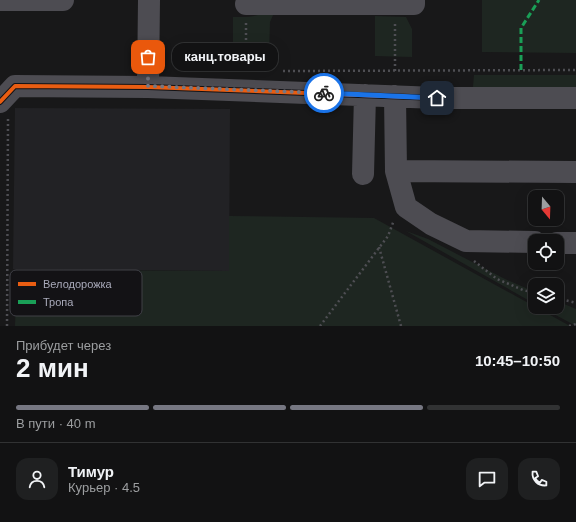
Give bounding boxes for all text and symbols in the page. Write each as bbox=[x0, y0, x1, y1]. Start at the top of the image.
pin bbox=[131, 40, 165, 74]
callout: канц.товары bbox=[172, 43, 278, 71]
icon: bag bbox=[137, 46, 159, 68]
text: канц.товары bbox=[184, 49, 266, 64]
courier bbox=[304, 73, 344, 113]
pin bbox=[420, 81, 454, 115]
icon: bike bbox=[313, 82, 335, 104]
icon: home bbox=[426, 87, 448, 109]
north arrow bbox=[528, 190, 564, 226]
map controls bbox=[528, 190, 564, 314]
button: locate bbox=[528, 234, 564, 270]
legend bbox=[10, 270, 142, 316]
text: Велодорожка bbox=[43, 278, 113, 290]
button: layers bbox=[528, 278, 564, 314]
text: Тропа bbox=[43, 296, 74, 308]
text: Прибудет через bbox=[16, 338, 111, 353]
text: 10:45–10:50 bbox=[475, 352, 560, 369]
text: 2 мин bbox=[16, 353, 89, 383]
text: В пути · 40 m bbox=[16, 416, 96, 431]
button: person bbox=[16, 458, 58, 500]
button: chat bbox=[466, 458, 508, 500]
button: phone bbox=[518, 458, 560, 500]
text: Тимур bbox=[68, 463, 114, 480]
text: Курьер · 4.5 bbox=[68, 480, 140, 495]

